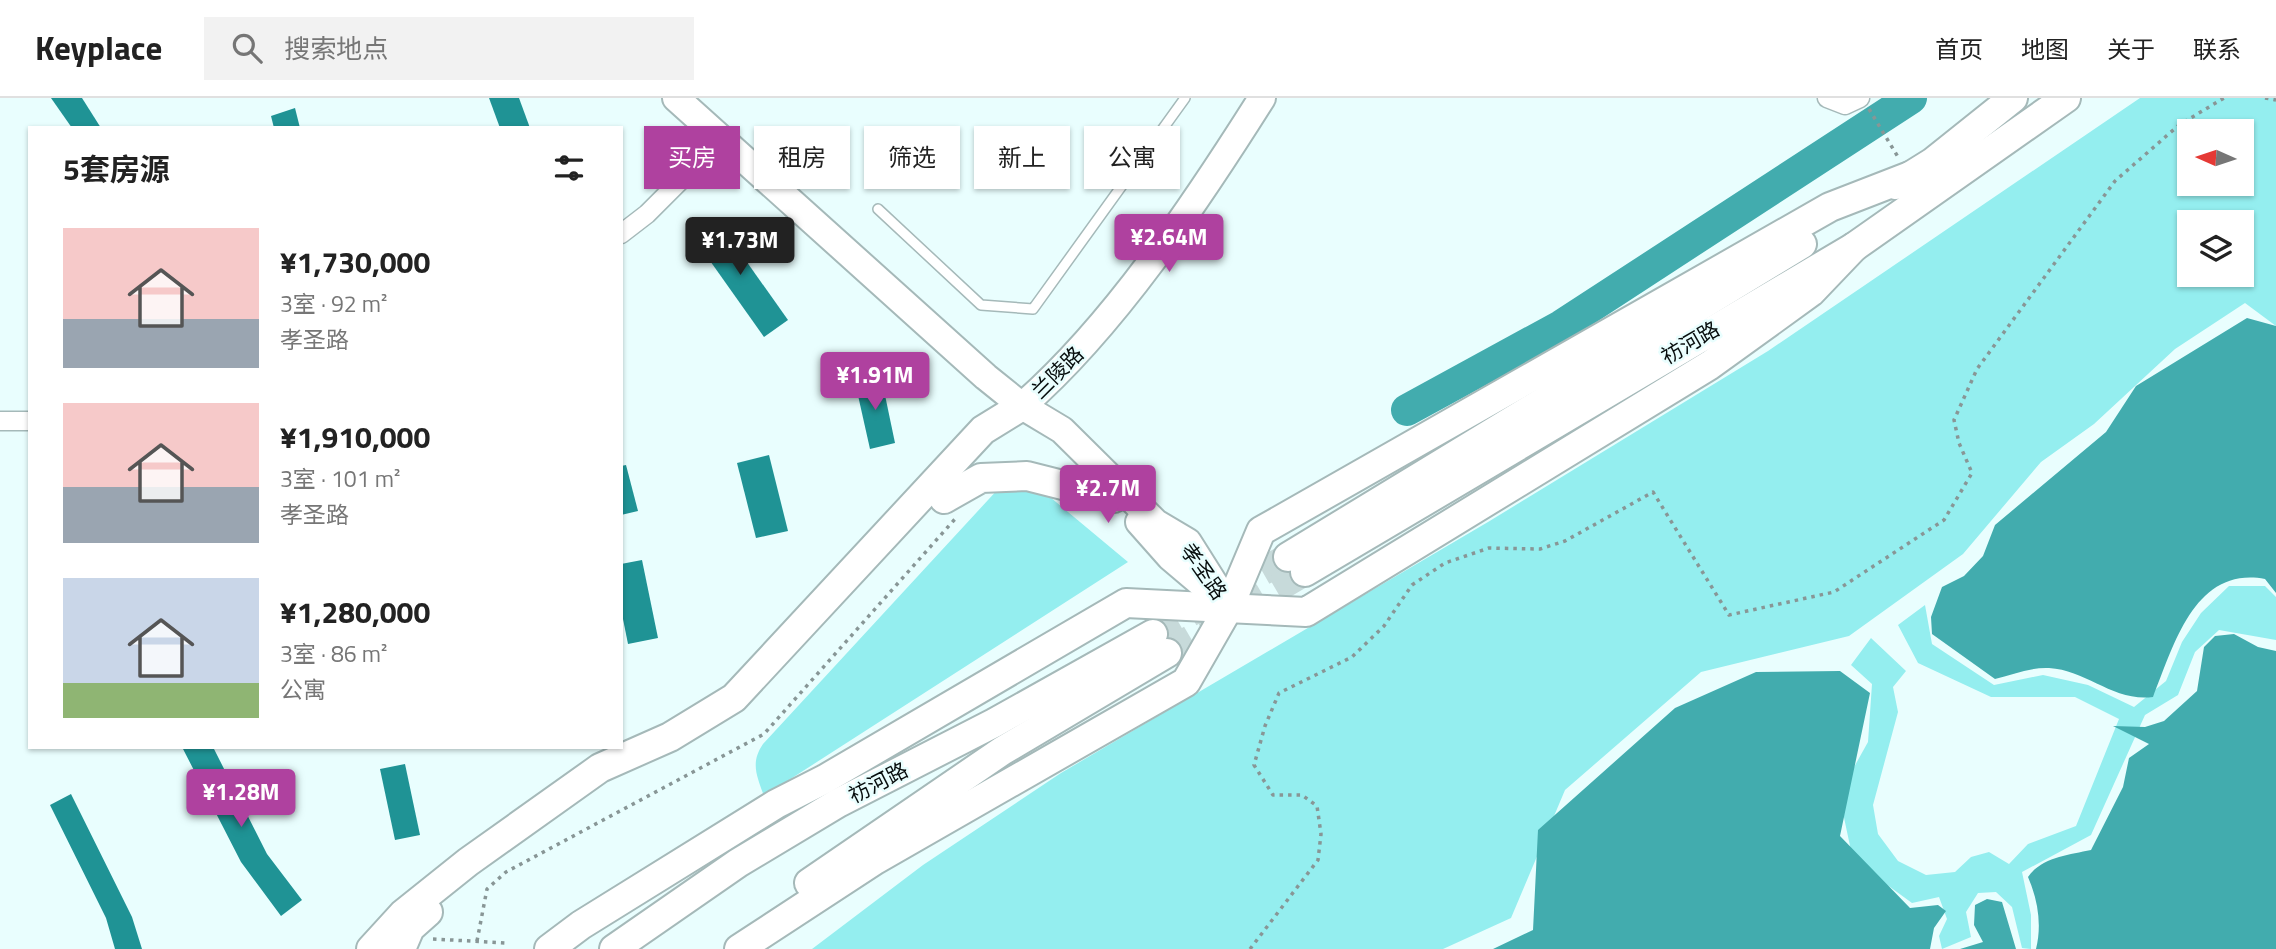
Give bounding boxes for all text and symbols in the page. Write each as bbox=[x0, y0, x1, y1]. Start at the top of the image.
search box bbox=[204, 17, 694, 80]
text: Keyplace bbox=[35, 23, 162, 73]
icon: search bbox=[228, 29, 266, 67]
text: 搜索地点 bbox=[284, 29, 388, 68]
text: 首页 bbox=[1935, 31, 1983, 67]
text: 地图 bbox=[2021, 31, 2069, 67]
text: 关于 bbox=[2107, 31, 2155, 67]
text: 联系 bbox=[2193, 31, 2241, 67]
north arrow bbox=[2177, 119, 2254, 196]
map controls bbox=[2177, 119, 2254, 287]
chip: 买房 bbox=[644, 126, 740, 189]
chip: 租房 bbox=[754, 126, 850, 189]
chip: 筛选 bbox=[864, 126, 960, 189]
chip: 新上 bbox=[974, 126, 1070, 189]
chip: 公寓 bbox=[1084, 126, 1180, 189]
text: 5套房源 bbox=[63, 146, 170, 192]
icon: filters bbox=[550, 149, 588, 187]
button: layers bbox=[2177, 210, 2254, 287]
pin: ¥2.64M bbox=[1112, 214, 1226, 274]
pin: ¥1.73M bbox=[683, 218, 797, 277]
text: ¥2.64M bbox=[1130, 219, 1208, 254]
text: ¥1.73M bbox=[701, 222, 779, 257]
text: ¥1,730,000 bbox=[280, 239, 430, 285]
icon: home bbox=[119, 256, 203, 340]
text: 3室 · 92 m² bbox=[280, 286, 387, 321]
street label: 祊河路 bbox=[1655, 312, 1725, 372]
text: 孝圣路 bbox=[280, 322, 349, 357]
street label: 兰陵路 bbox=[1023, 338, 1091, 406]
pin: ¥1.91M bbox=[818, 352, 932, 412]
text: ¥1.91M bbox=[836, 357, 914, 392]
text: ¥1,910,000 bbox=[280, 414, 430, 460]
icon: home bbox=[119, 431, 203, 515]
text: 3室 · 101 m² bbox=[280, 461, 400, 496]
pin: ¥2.7M bbox=[1059, 466, 1157, 525]
text: ¥2.7M bbox=[1076, 470, 1140, 505]
text: 孝圣路 bbox=[280, 497, 349, 532]
street label: 孝圣路 bbox=[1173, 536, 1235, 606]
text: ¥1,280,000 bbox=[280, 589, 430, 635]
icon: home bbox=[119, 606, 203, 690]
text: 3室 · 86 m² bbox=[280, 636, 387, 671]
text: 公寓 bbox=[280, 672, 326, 707]
street label: 祊河路 bbox=[843, 753, 913, 811]
pin: ¥1.28M bbox=[184, 770, 298, 829]
text: ¥1.28M bbox=[202, 774, 280, 809]

